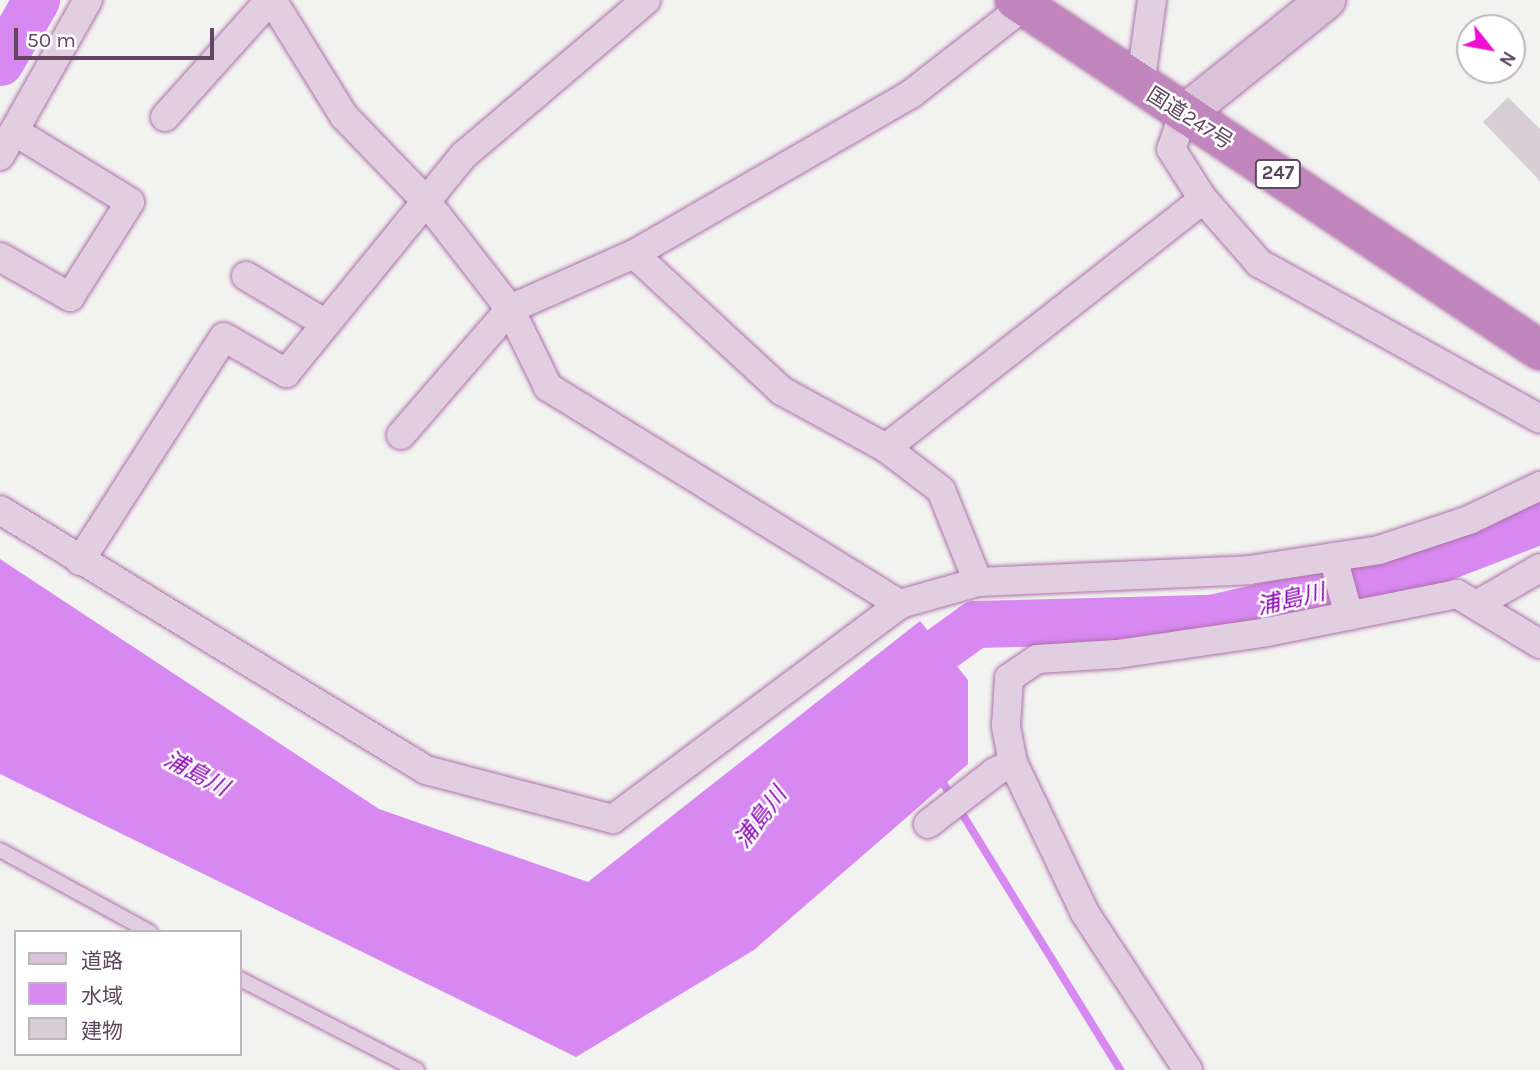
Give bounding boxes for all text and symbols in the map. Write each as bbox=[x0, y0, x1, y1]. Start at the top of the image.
scale bar bbox=[18, 14, 217, 58]
north arrow bbox=[1456, 14, 1526, 84]
text: 50 m bbox=[27, 28, 76, 52]
text: N bbox=[1494, 47, 1520, 70]
street label: 国道247号 bbox=[1142, 82, 1238, 154]
road number: 247 bbox=[1254, 158, 1302, 190]
water label: 浦島川 bbox=[1254, 579, 1328, 621]
water label: 浦島川 bbox=[159, 746, 233, 802]
water label: 浦島川 bbox=[729, 782, 793, 854]
legend bbox=[14, 930, 242, 1056]
text: 道路 bbox=[81, 949, 123, 973]
text: 水域 bbox=[81, 984, 123, 1008]
text: 建物 bbox=[81, 1019, 123, 1043]

